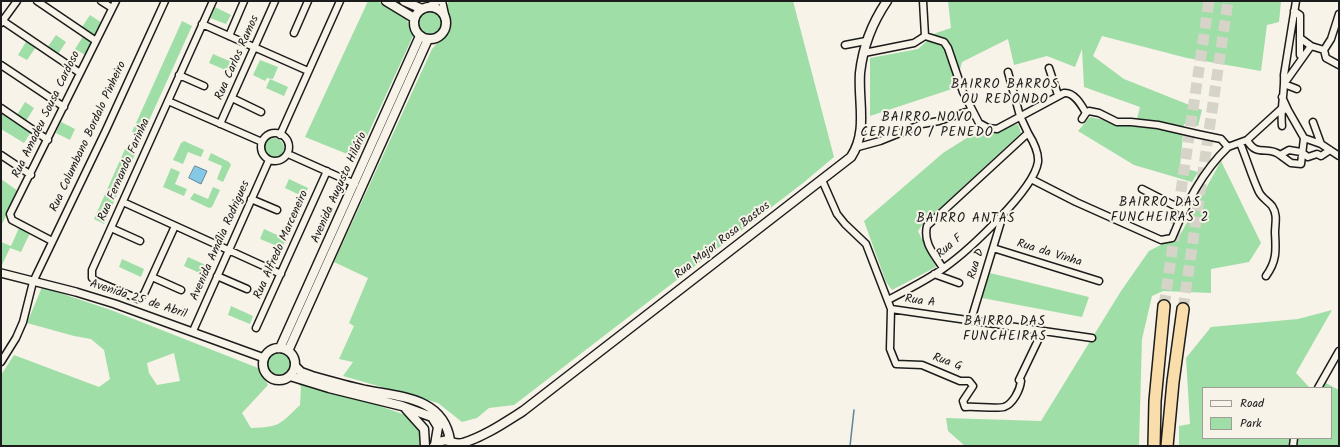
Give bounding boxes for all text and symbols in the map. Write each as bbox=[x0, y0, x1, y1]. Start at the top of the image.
street label: Rua Carlos Ramos bbox=[213, 13, 263, 103]
street label: Rua Amadeu Sousa Cardoso bbox=[10, 49, 84, 181]
street label: Rua Columbano Bordalo Pinheiro bbox=[48, 59, 130, 215]
district label: BAIRRO BARROS OU REDONDO bbox=[951, 78, 1059, 109]
district label: BAIRRO NOVO CERIEIRO / PENEDO bbox=[860, 111, 994, 142]
street label: Rua Fernando Farinha bbox=[96, 117, 154, 223]
street label: Avenida Augusto Hilário bbox=[309, 130, 371, 246]
street label: Avenida Amália Rodrigues bbox=[188, 179, 254, 303]
street label: Rua Alfredo Marceneiro bbox=[252, 188, 312, 302]
district label: BAIRRO DAS FUNCHEIRAS 2 bbox=[1111, 196, 1209, 227]
street label: Rua Major Rosa Bastos bbox=[672, 199, 774, 283]
district label: BAIRRO ANTAS bbox=[916, 212, 1016, 228]
street label: Rua F bbox=[934, 232, 966, 262]
street label: Rua da Vinha bbox=[1015, 237, 1083, 271]
street label: Rua D bbox=[966, 247, 988, 281]
street label: Avenida 25 de Abril bbox=[88, 278, 188, 322]
street label: Rua A bbox=[904, 293, 936, 311]
district label: BAIRRO DAS FUNCHEIRAS bbox=[963, 315, 1047, 346]
street label: Rua G bbox=[930, 351, 964, 375]
legend bbox=[1202, 387, 1332, 439]
text: Road bbox=[1240, 394, 1264, 413]
text: Park bbox=[1240, 414, 1262, 433]

